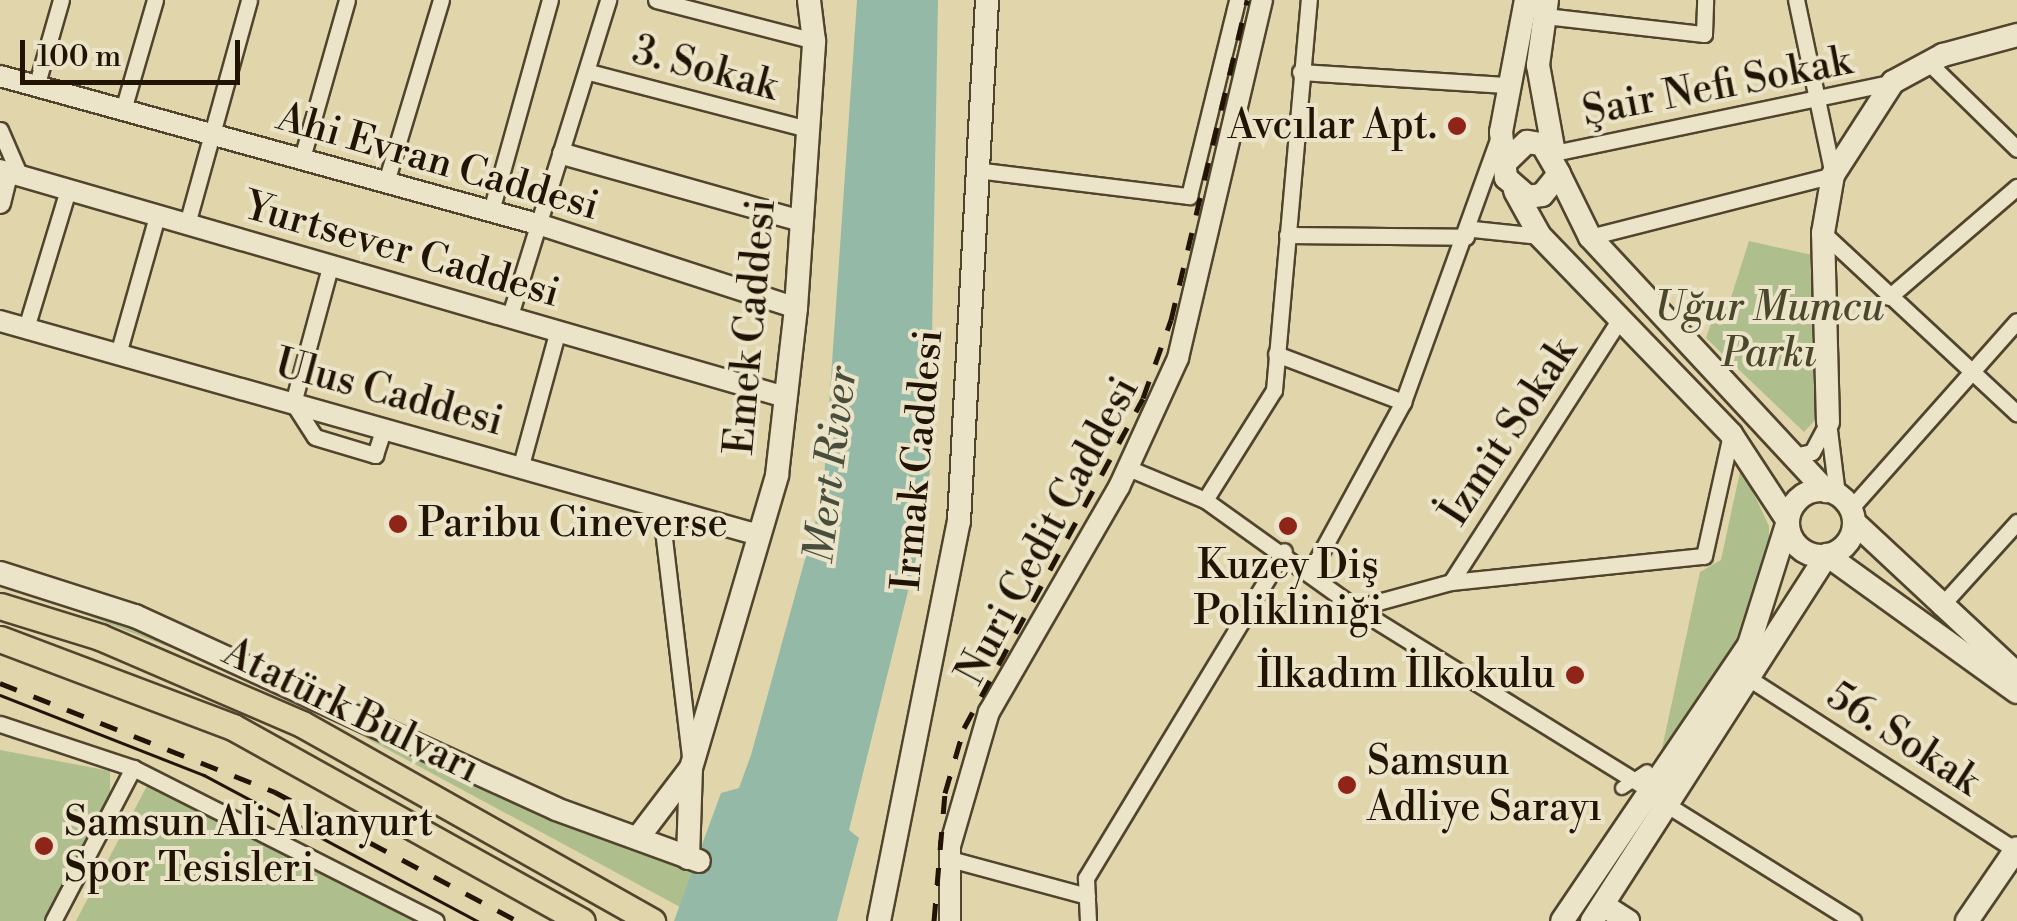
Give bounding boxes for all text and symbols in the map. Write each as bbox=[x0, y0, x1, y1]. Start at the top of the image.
scale bar bbox=[25, 20, 245, 82]
street label: 3. Sokak bbox=[627, 27, 783, 111]
street label: Şair Nefi Sokak bbox=[1578, 37, 1856, 137]
text: 100 m bbox=[37, 38, 121, 76]
street label: Ahi Evran Caddesi bbox=[272, 93, 604, 231]
place label: Avcılar Apt. bbox=[1228, 102, 1437, 150]
marker: Avcılar Apt. bbox=[1446, 115, 1468, 137]
street label: Yurtsever Caddesi bbox=[239, 182, 565, 318]
street label: Emek Caddesi bbox=[716, 197, 786, 457]
park label: Uğur Mumcu Parkı bbox=[1654, 284, 1884, 378]
street label: Irmak Caddesi bbox=[883, 328, 953, 592]
street label: İzmit Sokak bbox=[1431, 330, 1587, 534]
street label: Ulus Caddesi bbox=[270, 340, 508, 446]
water label: Mert River bbox=[795, 364, 869, 566]
street label: Nuri Cedit Caddesi bbox=[947, 369, 1149, 693]
place label: Paribu Cineverse bbox=[418, 500, 728, 548]
marker: Paribu Cineverse bbox=[387, 513, 409, 535]
marker: Kuzey Diş Polikliniği bbox=[1277, 515, 1299, 537]
place label: Kuzey Diş Polikliniği bbox=[1193, 542, 1383, 636]
street label: Atatürk Bulvarı bbox=[215, 628, 487, 794]
place label: İlkadım İlkokulu bbox=[1257, 651, 1555, 699]
marker: İlkadım İlkokulu bbox=[1564, 664, 1586, 686]
street label: 56. Sokak bbox=[1818, 672, 1988, 806]
place label: Samsun Adliye Sarayı bbox=[1367, 738, 1602, 832]
marker: Samsun Adliye Sarayı bbox=[1336, 774, 1358, 796]
place label: Samsun Ali Alanyurt Spor Tesisleri bbox=[64, 799, 433, 893]
marker: Samsun Ali Alanyurt Spor Tesisleri bbox=[33, 835, 55, 857]

